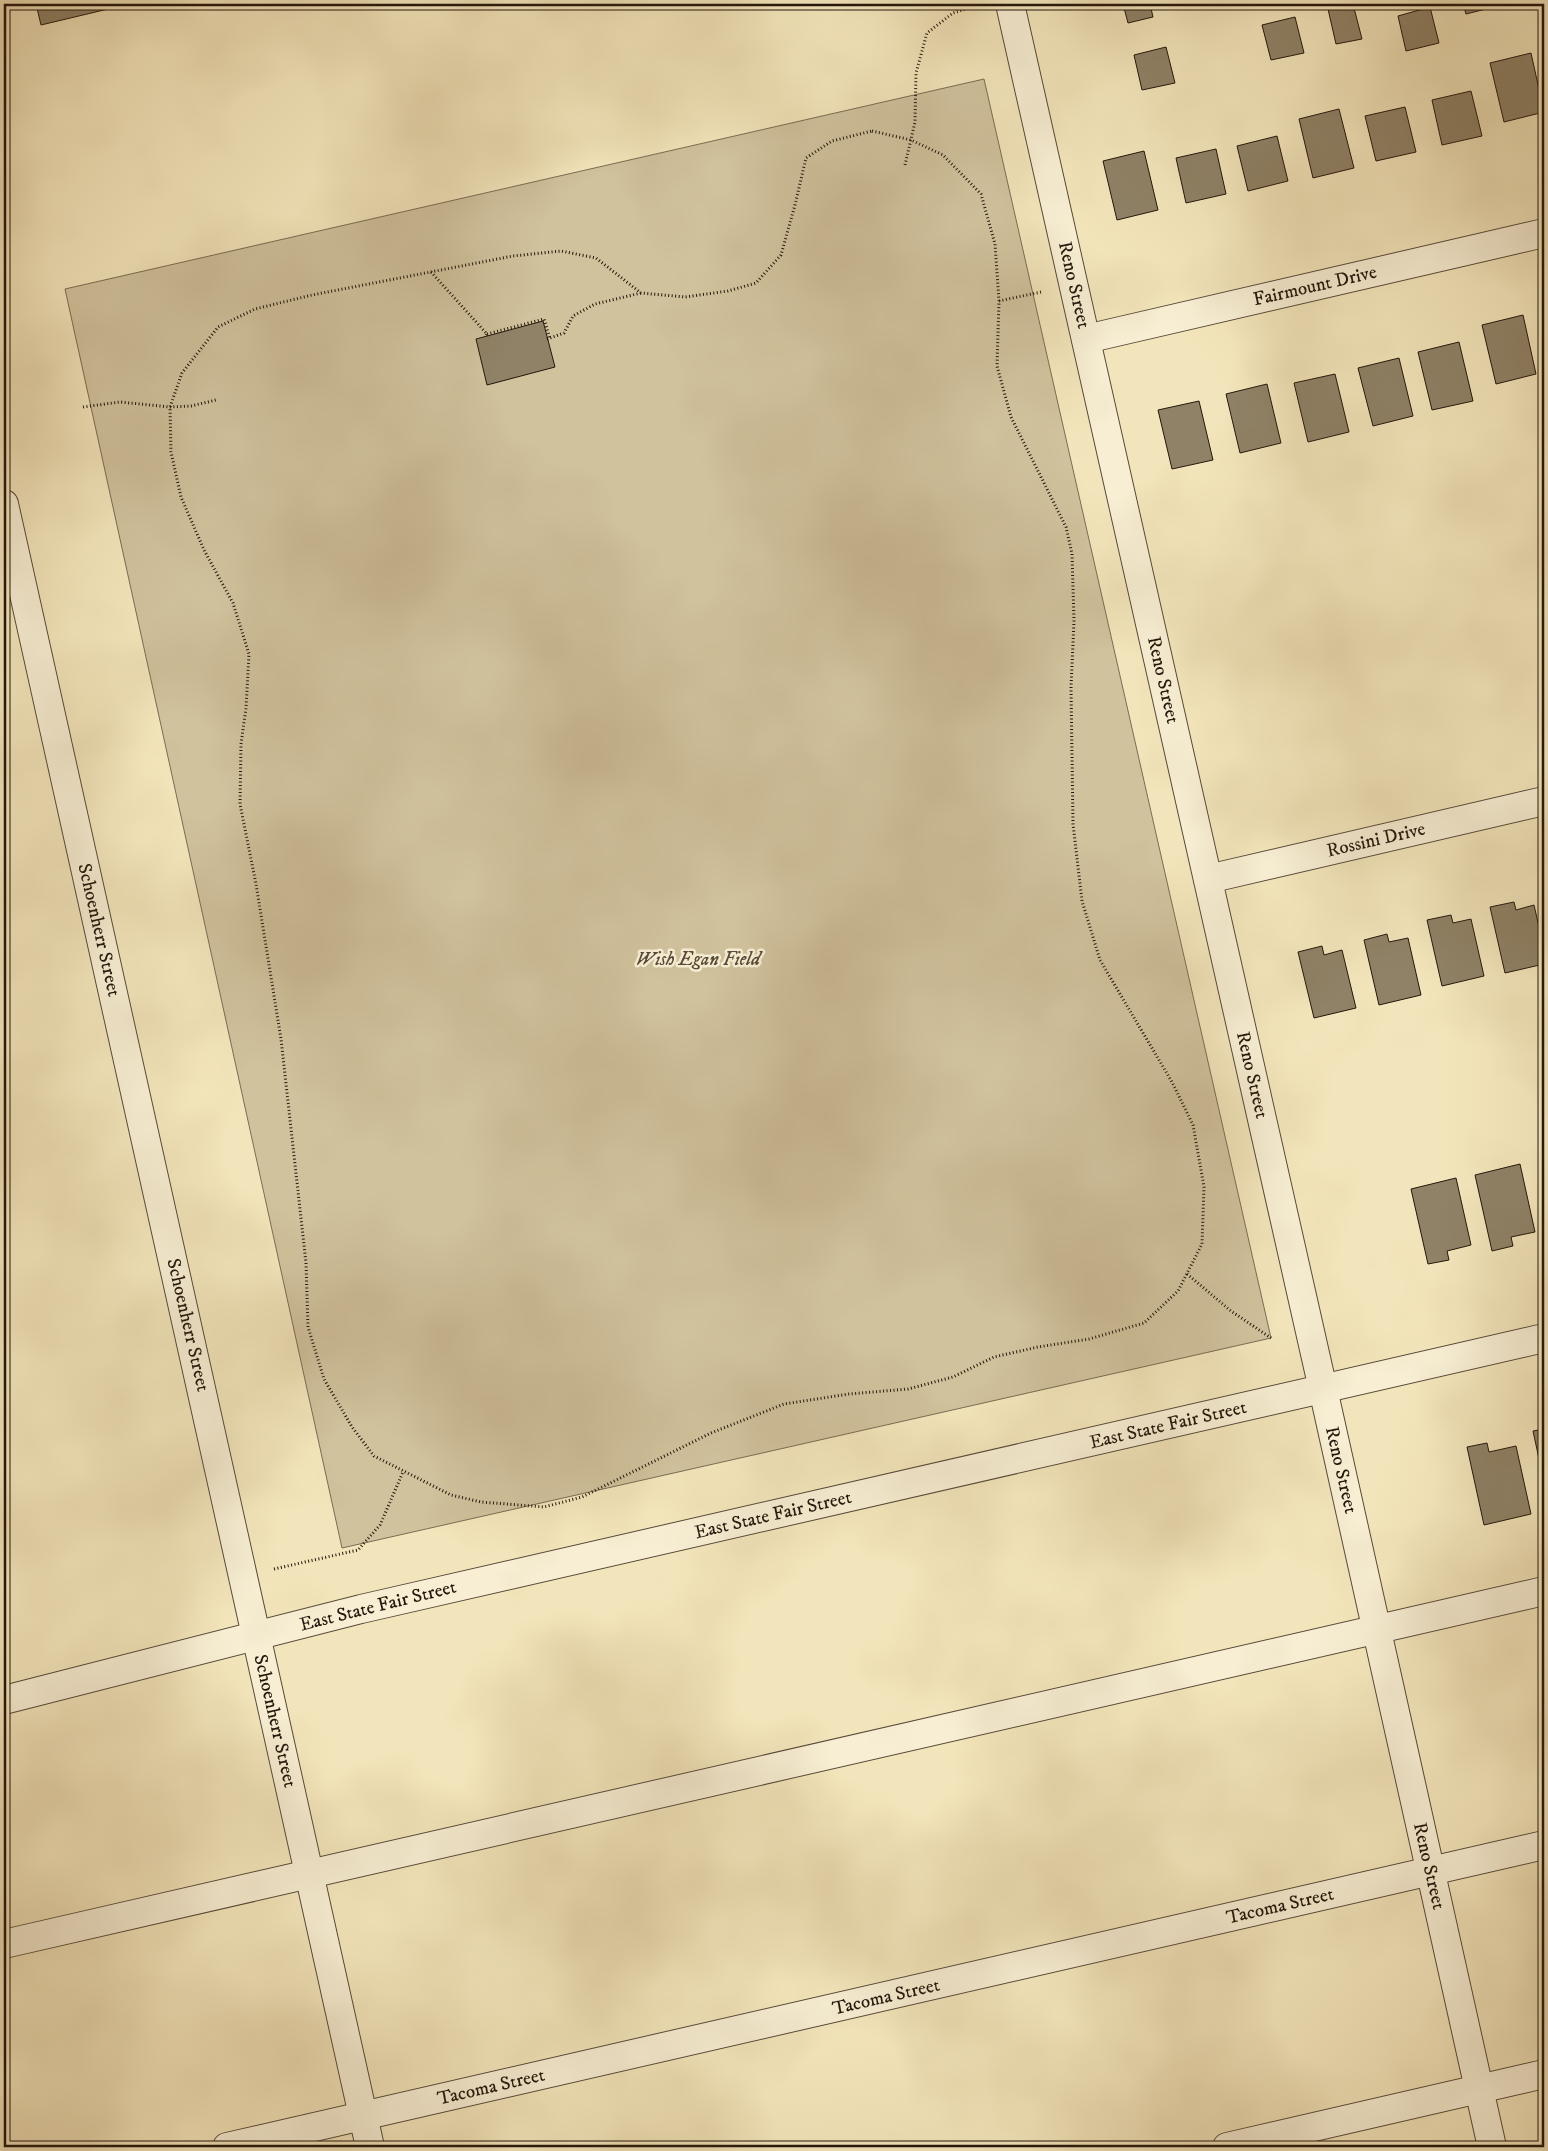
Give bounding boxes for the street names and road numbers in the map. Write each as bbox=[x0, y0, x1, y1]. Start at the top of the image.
street label: Reno Street bbox=[1053, 239, 1095, 331]
street label: Fairmount Drive bbox=[1251, 261, 1379, 311]
street label: Reno Street bbox=[1142, 634, 1184, 726]
street label: Rossini Drive bbox=[1324, 817, 1428, 863]
street label: Schoenherr Street bbox=[72, 861, 126, 999]
street label: Reno Street bbox=[1231, 1029, 1273, 1121]
street label: Schoenherr Street bbox=[161, 1256, 215, 1394]
street label: East State Fair Street bbox=[1087, 1396, 1249, 1454]
street label: Reno Street bbox=[1320, 1424, 1362, 1516]
street label: East State Fair Street bbox=[692, 1486, 854, 1544]
street label: East State Fair Street bbox=[297, 1575, 459, 1637]
street label: Schoenherr Street bbox=[248, 1652, 302, 1790]
street label: Reno Street bbox=[1408, 1820, 1450, 1912]
street label: Tacoma Street bbox=[1224, 1882, 1336, 1930]
street label: Tacoma Street bbox=[830, 1973, 942, 2021]
street label: Tacoma Street bbox=[435, 2063, 547, 2111]

